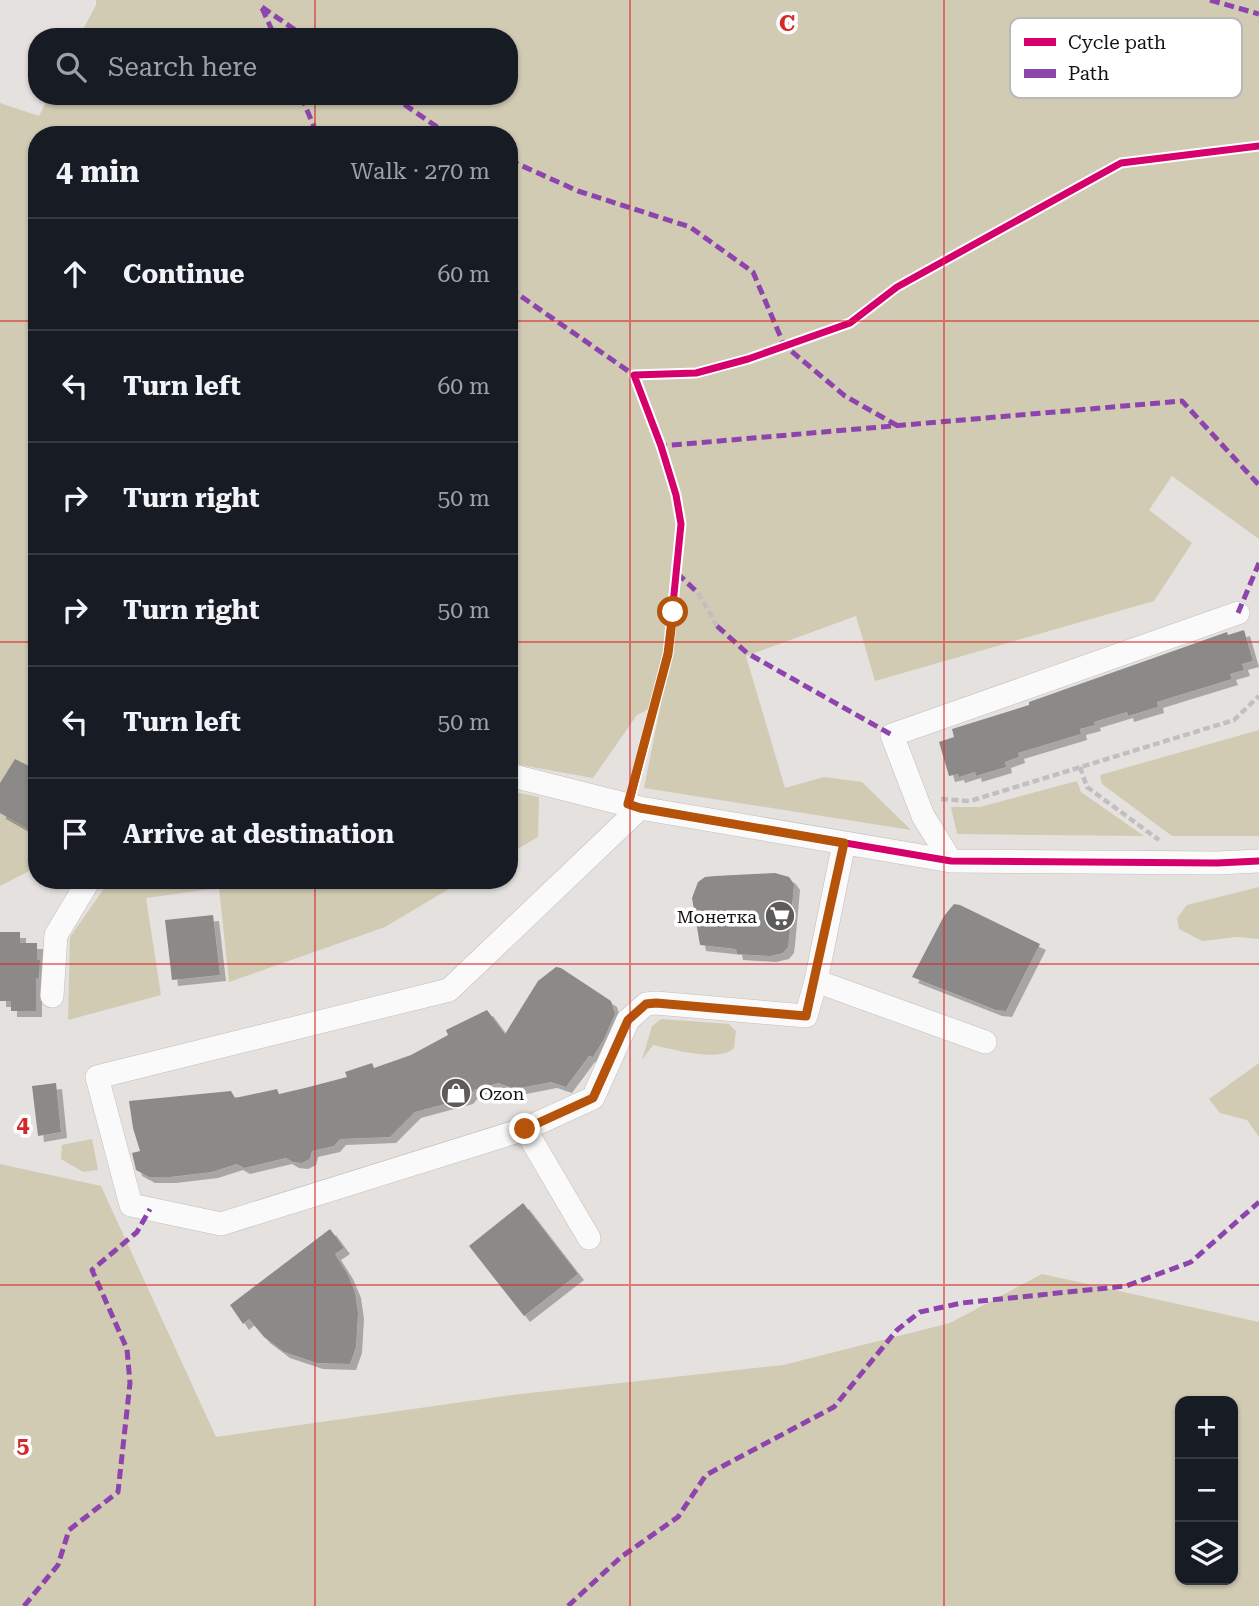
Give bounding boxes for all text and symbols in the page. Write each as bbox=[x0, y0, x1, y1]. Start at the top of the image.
text: C bbox=[779, 10, 795, 37]
legend bbox=[1010, 18, 1242, 98]
search box bbox=[28, 28, 518, 105]
text: Cycle path bbox=[1068, 31, 1166, 54]
icon: search bbox=[52, 48, 90, 86]
text: Search here bbox=[108, 52, 257, 82]
text: Path bbox=[1068, 62, 1109, 85]
text: 4 min bbox=[56, 154, 139, 189]
text: Walk · 270 m bbox=[351, 158, 490, 185]
icon: ahead bbox=[56, 255, 94, 293]
text: Continue bbox=[123, 259, 245, 289]
text: 60 m bbox=[437, 261, 490, 288]
icon: left bbox=[56, 367, 94, 405]
text: Turn left bbox=[123, 371, 241, 401]
text: 60 m bbox=[437, 373, 490, 400]
icon: right bbox=[56, 479, 94, 517]
text: Turn right bbox=[123, 483, 259, 513]
text: 50 m bbox=[437, 485, 490, 512]
icon: right bbox=[56, 591, 94, 629]
text: Turn right bbox=[123, 595, 259, 625]
route start bbox=[657, 596, 688, 627]
text: 50 m bbox=[437, 597, 490, 624]
icon: left bbox=[56, 703, 94, 741]
text: Turn left bbox=[123, 707, 241, 737]
text: 50 m bbox=[437, 709, 490, 736]
icon: arrive bbox=[56, 815, 94, 853]
text: Arrive at destination bbox=[123, 819, 394, 849]
supermarket icon: Монетка bbox=[763, 899, 797, 933]
place label: Монетка bbox=[677, 906, 757, 927]
shop icon: Ozon bbox=[439, 1076, 473, 1110]
place label: Ozon bbox=[479, 1083, 525, 1104]
text: 4 bbox=[17, 1111, 30, 1138]
route end bbox=[509, 1113, 540, 1144]
map controls bbox=[1175, 1396, 1238, 1585]
button: + bbox=[1175, 1396, 1238, 1459]
text: 5 bbox=[17, 1432, 30, 1459]
button: − bbox=[1175, 1459, 1238, 1522]
button: layers bbox=[1175, 1522, 1238, 1585]

